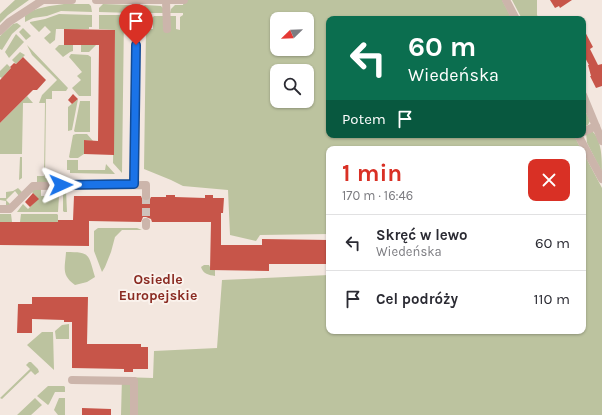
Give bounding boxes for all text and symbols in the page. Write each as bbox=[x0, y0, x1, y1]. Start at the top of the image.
pin bbox=[119, 4, 153, 45]
icon: arrive bbox=[125, 10, 147, 32]
north arrow bbox=[270, 12, 314, 56]
map controls bbox=[270, 12, 314, 108]
text: 60 m bbox=[408, 30, 476, 63]
icon: left bbox=[342, 32, 394, 84]
button: search bbox=[270, 64, 314, 108]
text: Wiedeńska bbox=[408, 64, 499, 86]
icon: arrive bbox=[394, 108, 416, 130]
text: Potem bbox=[342, 110, 386, 128]
text: 1 min bbox=[342, 159, 402, 187]
button: close bbox=[528, 159, 570, 201]
position arrow bbox=[40, 164, 82, 206]
text: 170 m · 16:46 bbox=[342, 188, 413, 203]
text: Skręć w lewo bbox=[376, 226, 468, 244]
icon: left bbox=[342, 232, 364, 254]
text: 60 m bbox=[535, 234, 570, 252]
text: Wiedeńska bbox=[376, 244, 442, 259]
district label: Osiedle Europejskie bbox=[119, 271, 197, 304]
icon: arrive bbox=[342, 288, 364, 310]
text: Cel podróży bbox=[376, 290, 458, 308]
text: 110 m bbox=[534, 290, 570, 308]

